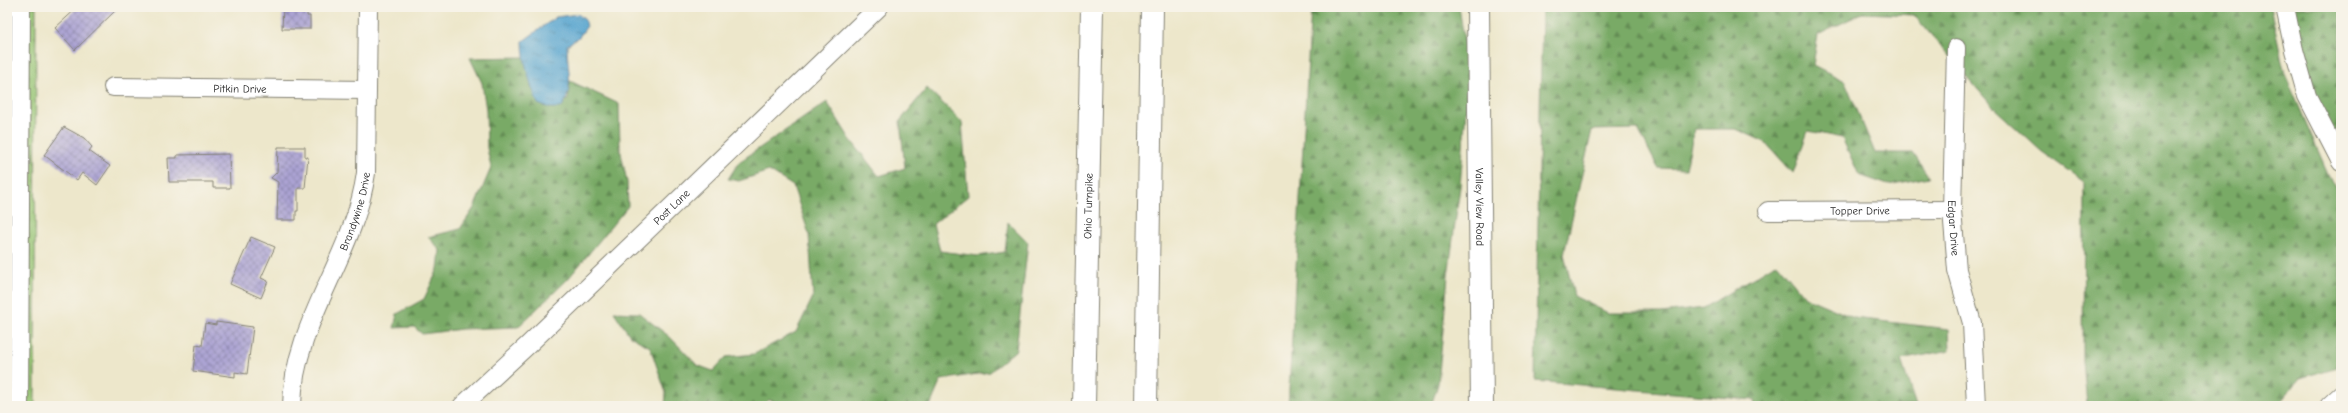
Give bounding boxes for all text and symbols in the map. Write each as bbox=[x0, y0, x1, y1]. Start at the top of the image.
street label: Pitkin Drive bbox=[213, 82, 267, 96]
street label: Valley View Road bbox=[1473, 168, 1486, 246]
street label: Brandywine Drive bbox=[337, 171, 373, 253]
street label: Ohio Turnpike bbox=[1081, 173, 1096, 239]
street label: Post Lane bbox=[651, 186, 693, 228]
street label: Edgar Drive bbox=[1945, 200, 1962, 257]
street label: Topper Drive bbox=[1830, 204, 1890, 218]

